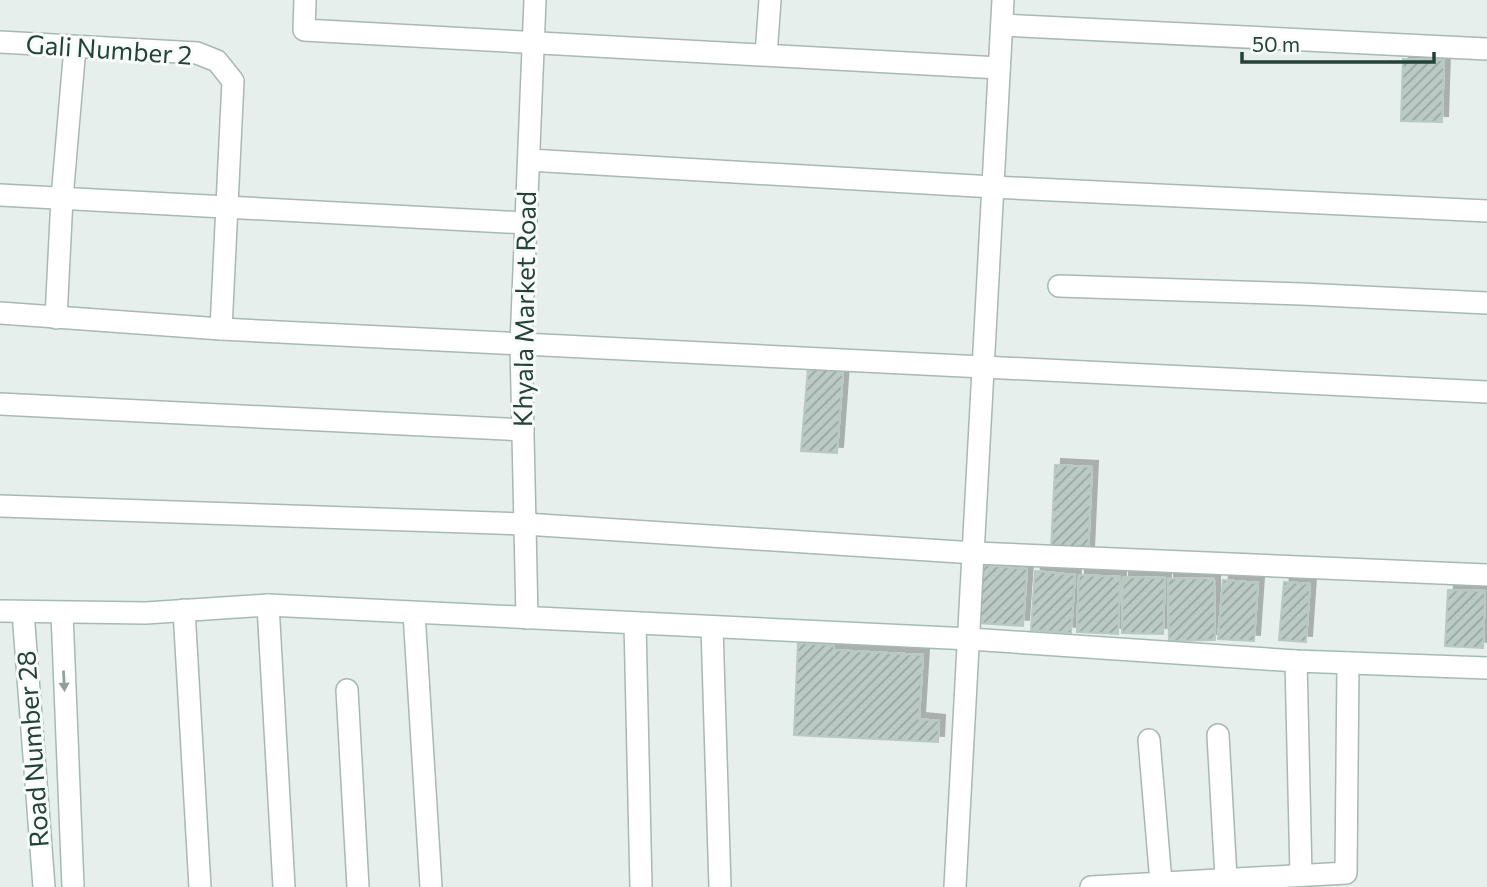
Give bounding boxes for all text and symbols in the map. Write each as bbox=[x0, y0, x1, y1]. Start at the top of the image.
scale bar bbox=[1242, 21, 1434, 65]
street label: Gali Number 2 bbox=[25, 27, 193, 70]
text: 50 m bbox=[1252, 31, 1300, 56]
street label: Khyala Market Road bbox=[506, 191, 541, 427]
street label: Road Number 28 bbox=[9, 650, 54, 849]
one-way arrow bbox=[58, 671, 69, 693]

